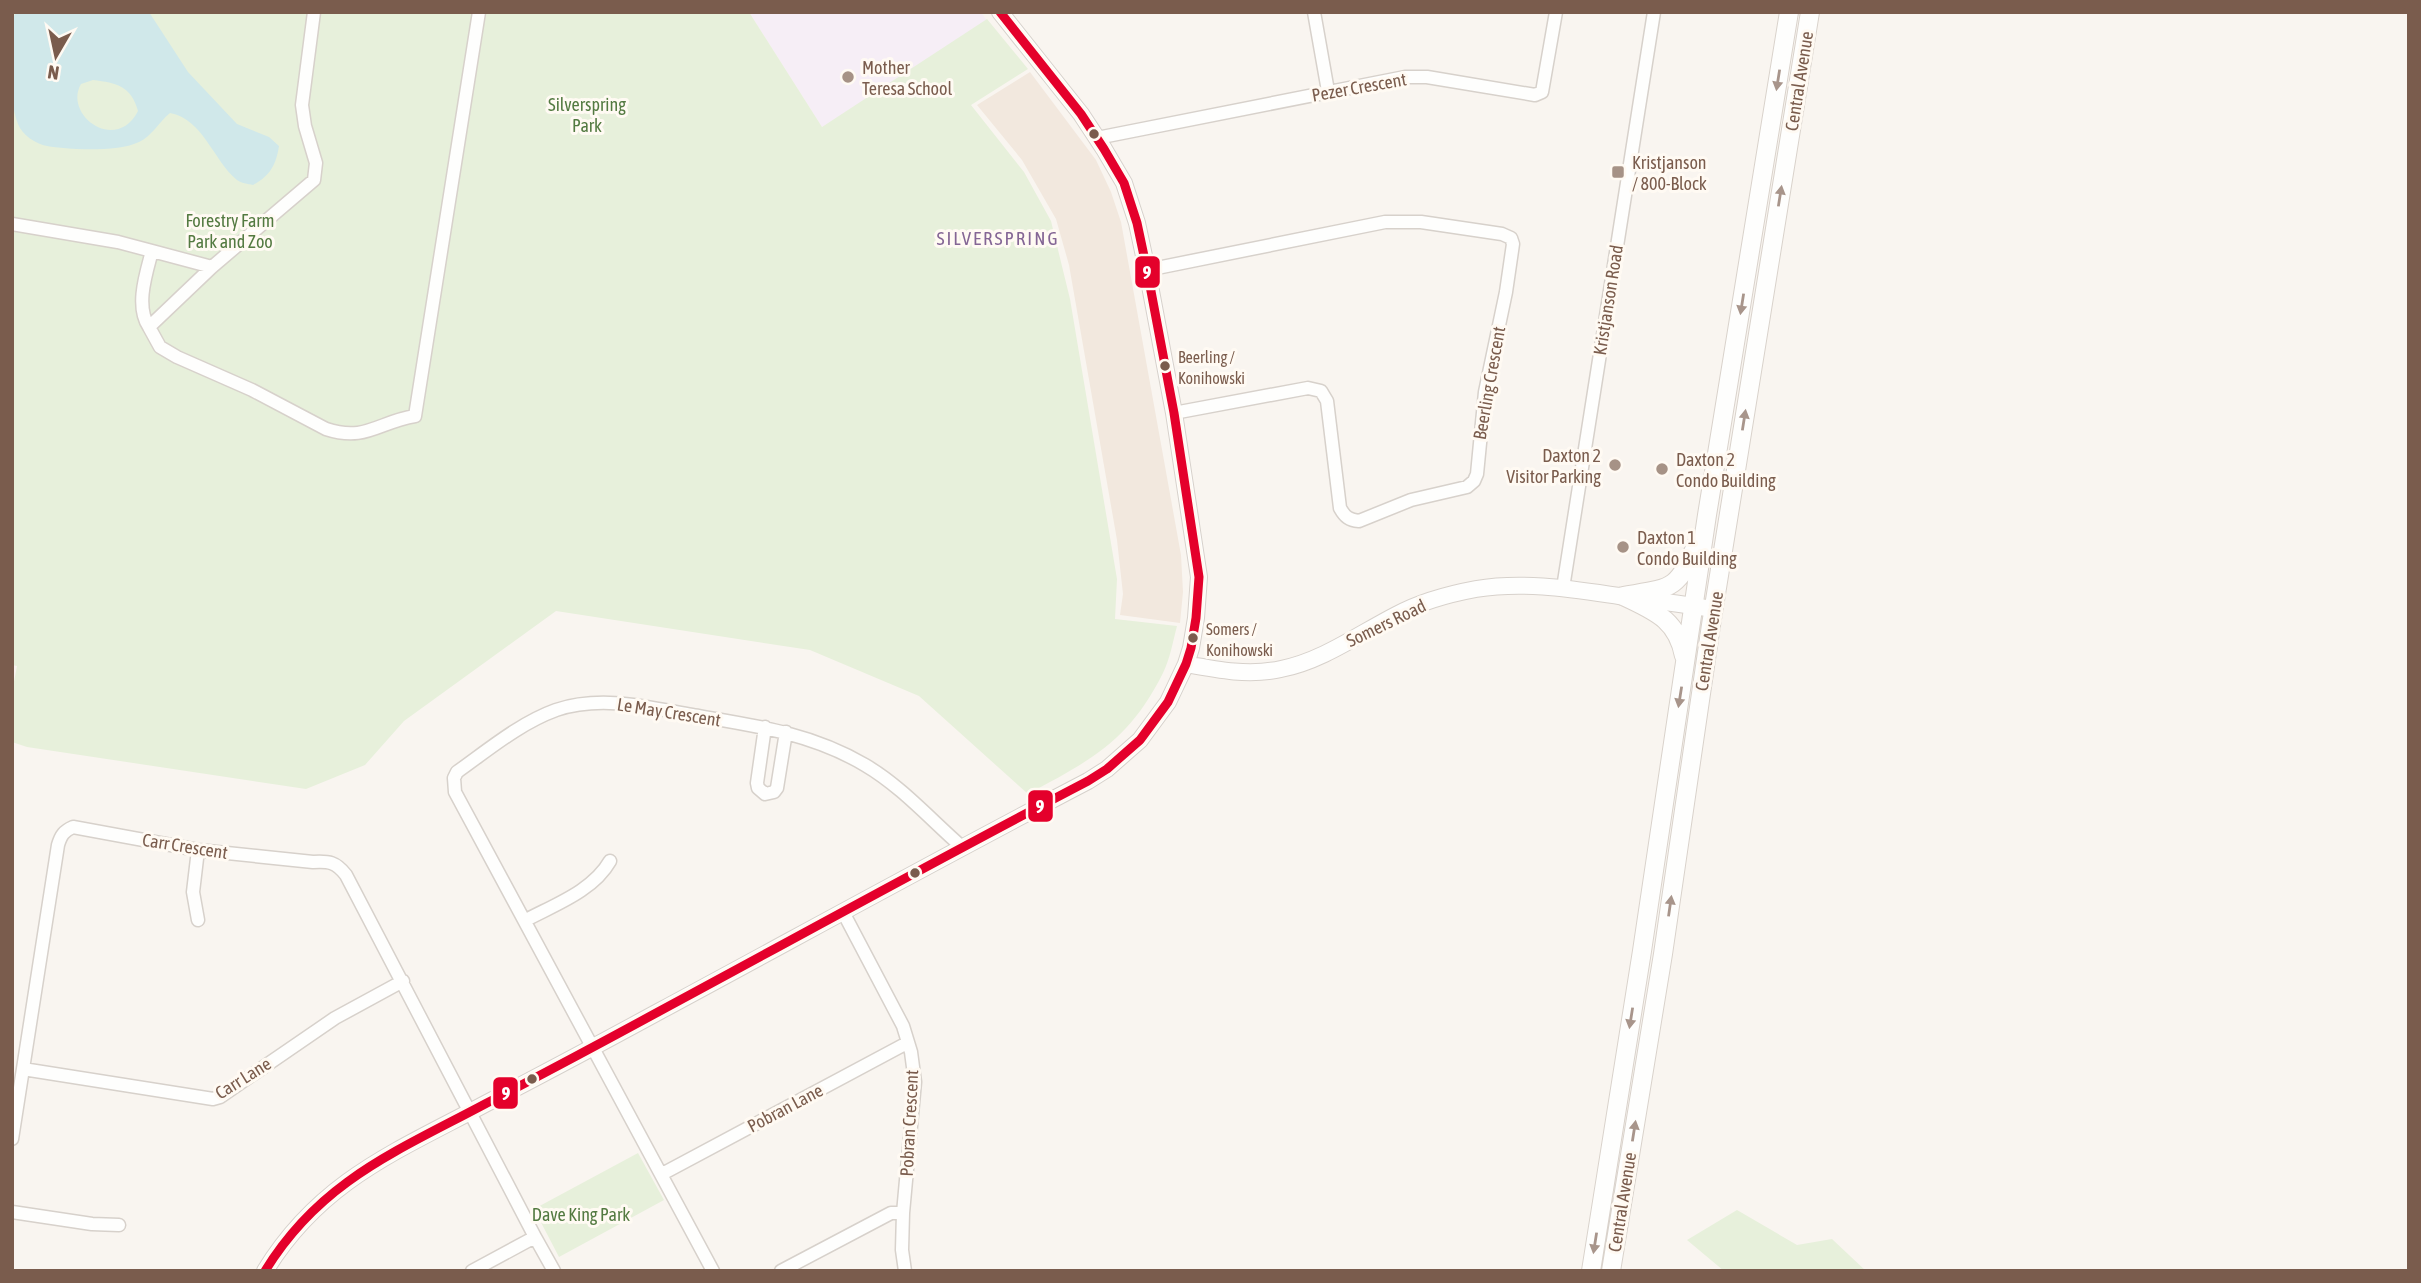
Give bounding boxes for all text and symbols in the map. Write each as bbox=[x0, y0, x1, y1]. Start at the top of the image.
north arrow bbox=[21, 21, 91, 91]
street label: Central Avenue bbox=[1781, 30, 1817, 132]
place label: Mother Teresa School bbox=[862, 57, 953, 99]
text: N bbox=[46, 61, 61, 85]
street label: Pezer Crescent bbox=[1310, 68, 1408, 106]
marker: Mother Teresa School bbox=[840, 69, 856, 85]
one-way arrow bbox=[1772, 69, 1783, 91]
park label: Silverspring Park bbox=[548, 94, 626, 136]
unlabelled marker bbox=[1087, 127, 1101, 141]
place label: Kristjanson / 800-Block bbox=[1632, 152, 1707, 194]
marker: Kristjanson / 800-Block bbox=[1610, 164, 1626, 180]
one-way arrow bbox=[1775, 185, 1786, 207]
park label: Forestry Farm Park and Zoo bbox=[185, 210, 275, 252]
district label: SILVERSPRING bbox=[937, 227, 1059, 249]
street label: Kristjanson Road bbox=[1589, 243, 1627, 357]
line badge: 9 bbox=[1134, 255, 1161, 289]
text: 9 bbox=[1143, 261, 1152, 283]
one-way arrow bbox=[1736, 293, 1747, 315]
street label: Beerling Crescent bbox=[1469, 325, 1509, 441]
place label: Beerling / Konihowski bbox=[1178, 348, 1245, 387]
marker: Beerling / Konihowski bbox=[1158, 359, 1172, 373]
one-way arrow bbox=[1739, 409, 1750, 431]
place label: Daxton 2 Visitor Parking bbox=[1506, 445, 1601, 487]
place label: Daxton 2 Condo Building bbox=[1676, 449, 1776, 491]
marker: Daxton 2 Visitor Parking bbox=[1607, 457, 1623, 473]
marker: Daxton 2 Condo Building bbox=[1654, 461, 1670, 477]
place label: Daxton 1 Condo Building bbox=[1637, 527, 1737, 569]
marker: Daxton 1 Condo Building bbox=[1615, 539, 1631, 555]
street label: Central Avenue bbox=[1691, 590, 1727, 692]
street label: Somers Road bbox=[1343, 595, 1429, 651]
place label: Somers / Konihowski bbox=[1206, 620, 1273, 659]
marker: Somers / Konihowski bbox=[1186, 631, 1200, 645]
one-way arrow bbox=[1674, 687, 1685, 709]
street label: Le May Crescent bbox=[616, 693, 722, 731]
line badge: 9 bbox=[1027, 789, 1054, 823]
text: 9 bbox=[1036, 795, 1045, 817]
street label: Carr Crescent bbox=[141, 829, 229, 863]
unlabelled marker bbox=[908, 866, 922, 880]
one-way arrow bbox=[1664, 895, 1675, 917]
one-way arrow bbox=[1625, 1007, 1636, 1029]
street label: Carr Lane bbox=[211, 1053, 275, 1103]
street label: Pobran Crescent bbox=[896, 1069, 922, 1177]
unlabelled marker bbox=[525, 1072, 539, 1086]
line badge: 9 bbox=[492, 1076, 519, 1110]
street label: Pobran Lane bbox=[744, 1079, 826, 1137]
text: 9 bbox=[502, 1082, 511, 1104]
one-way arrow bbox=[1629, 1120, 1640, 1142]
street label: Central Avenue bbox=[1604, 1151, 1640, 1253]
park label: Dave King Park bbox=[532, 1204, 630, 1225]
one-way arrow bbox=[1589, 1232, 1600, 1254]

